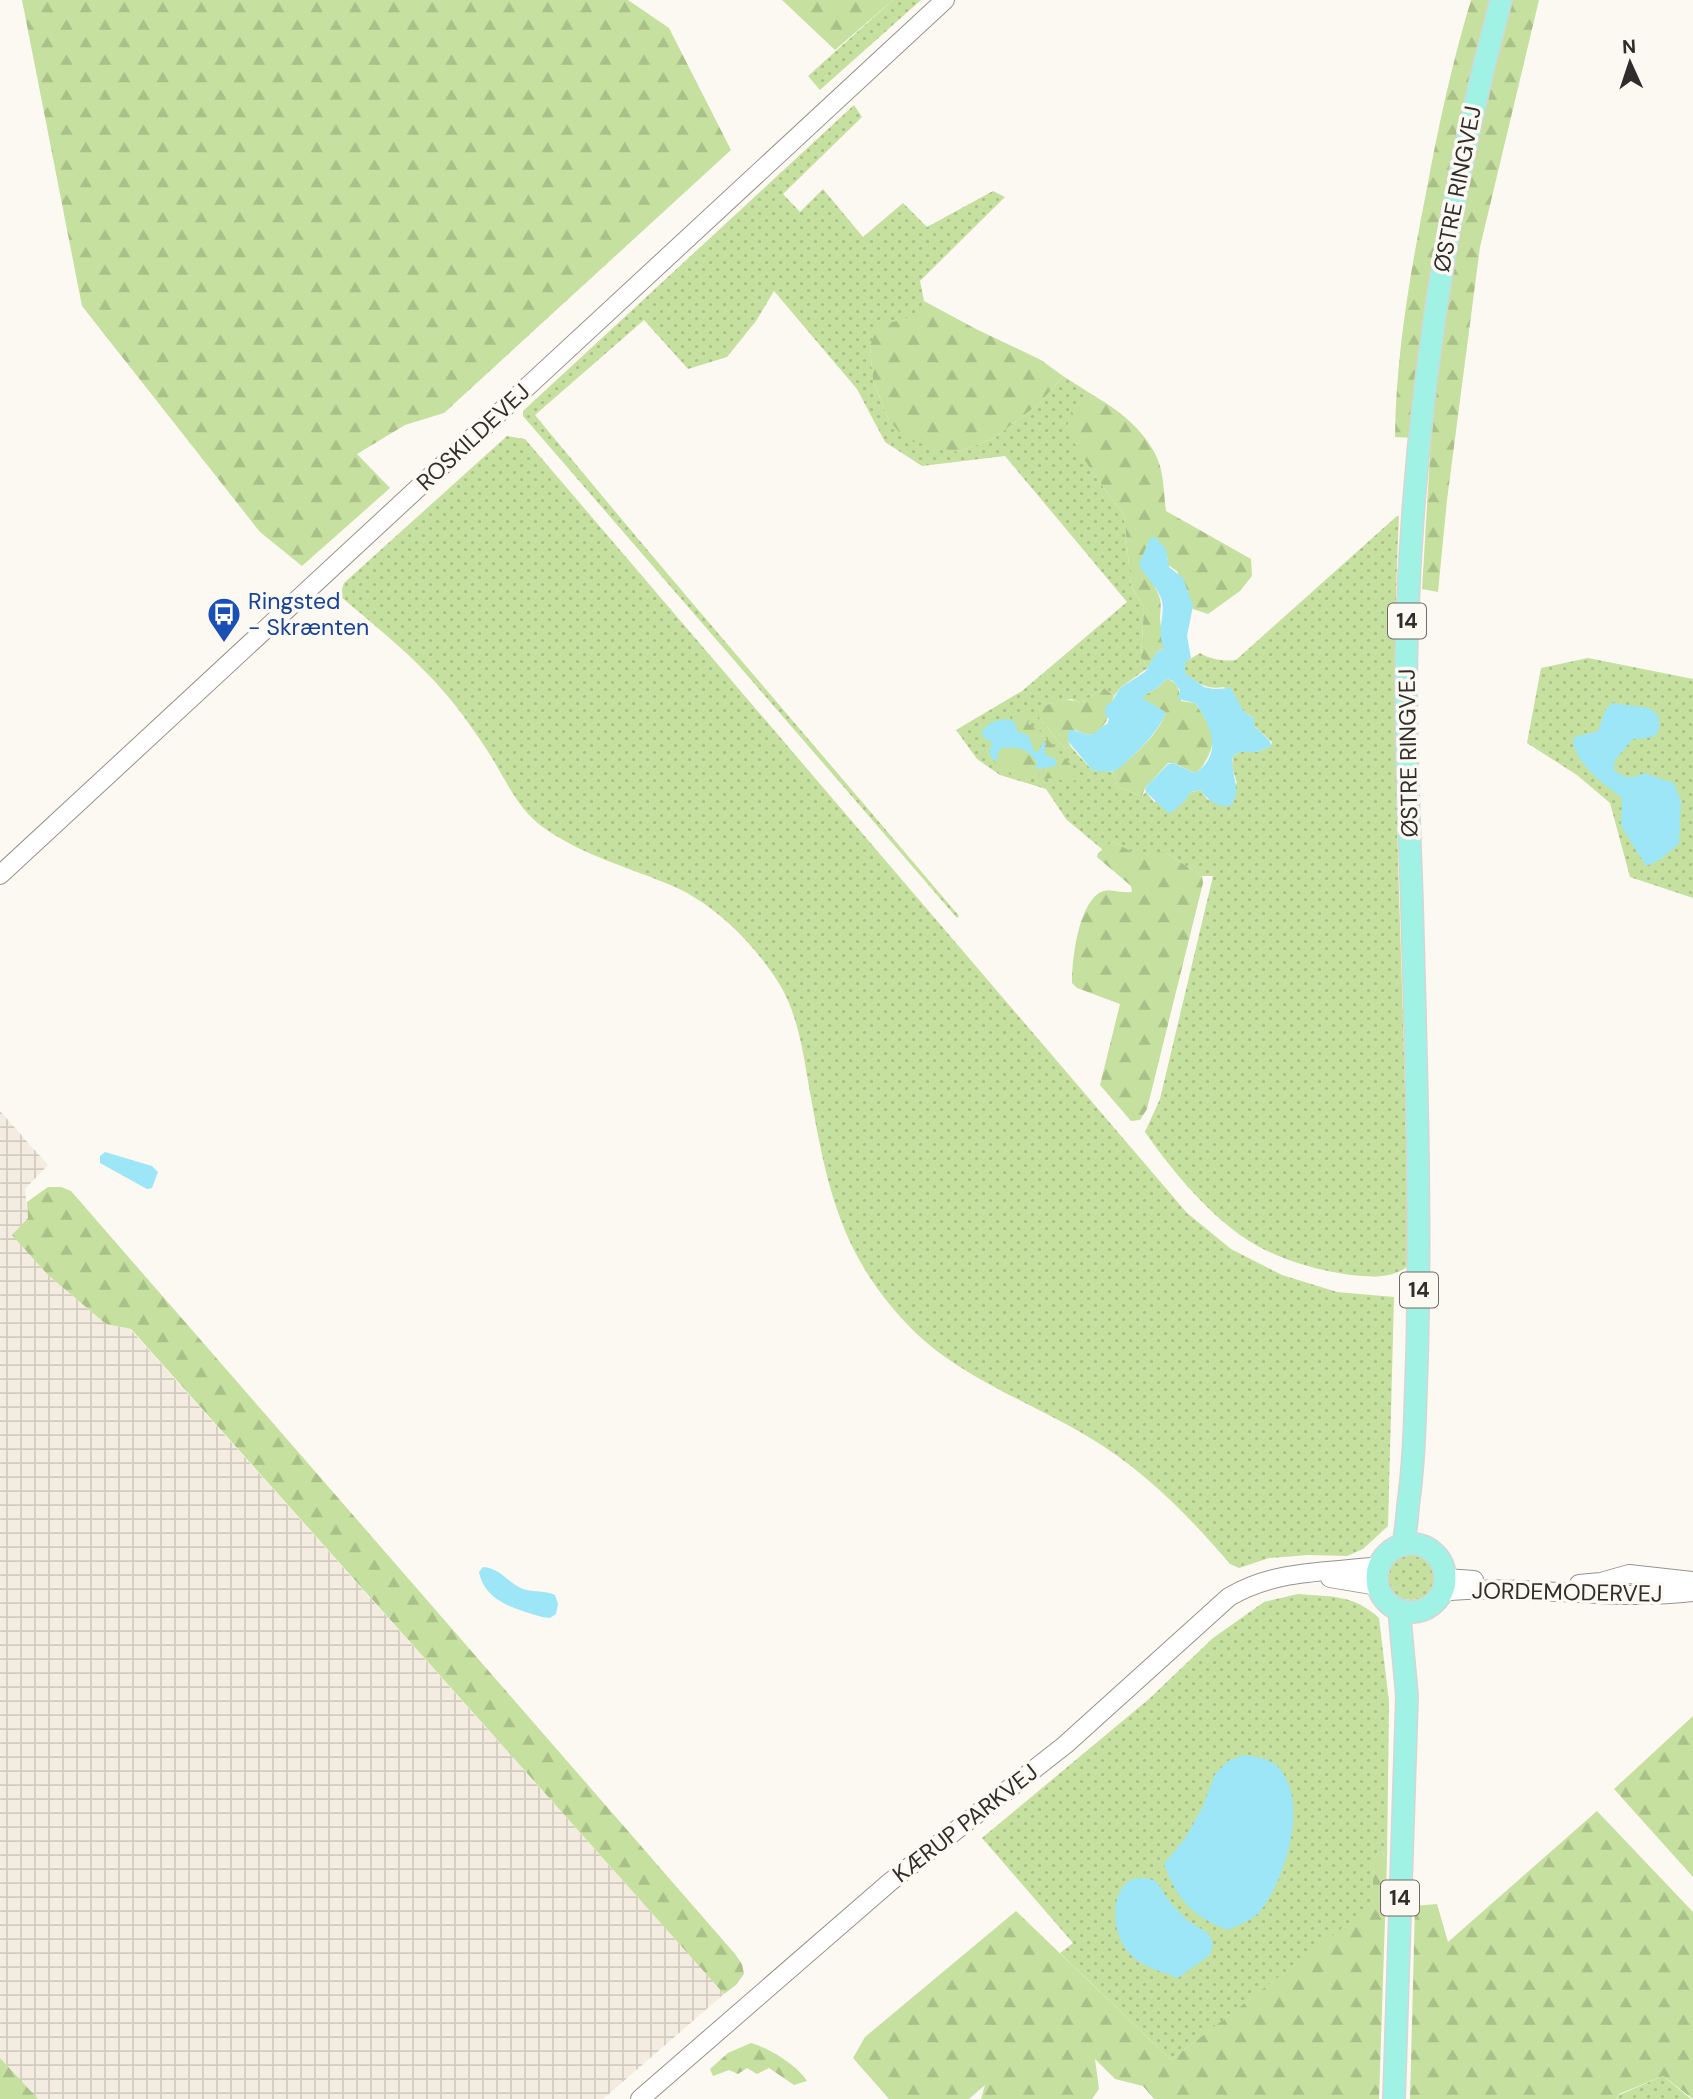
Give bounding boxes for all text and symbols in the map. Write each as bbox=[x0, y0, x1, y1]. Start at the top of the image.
north arrow bbox=[1595, 28, 1665, 98]
text: N bbox=[1622, 34, 1637, 59]
street label: ØSTRE RINGVEJ bbox=[1426, 103, 1488, 275]
street label: ROSKILDEVEJ bbox=[410, 377, 536, 497]
place label: Ringsted - Skrænten bbox=[248, 586, 369, 642]
bus stop icon: Ringsted - Skrænten bbox=[205, 595, 243, 644]
road number: 14 bbox=[1388, 604, 1426, 638]
street label: ØSTRE RINGVEJ bbox=[1392, 668, 1424, 838]
road number: 14 bbox=[1400, 1272, 1438, 1308]
street label: JORDEMODERVEJ bbox=[1471, 1575, 1663, 1609]
street label: KÆRUP PARKVEJ bbox=[886, 1757, 1044, 1889]
road number: 14 bbox=[1381, 1881, 1419, 1916]

